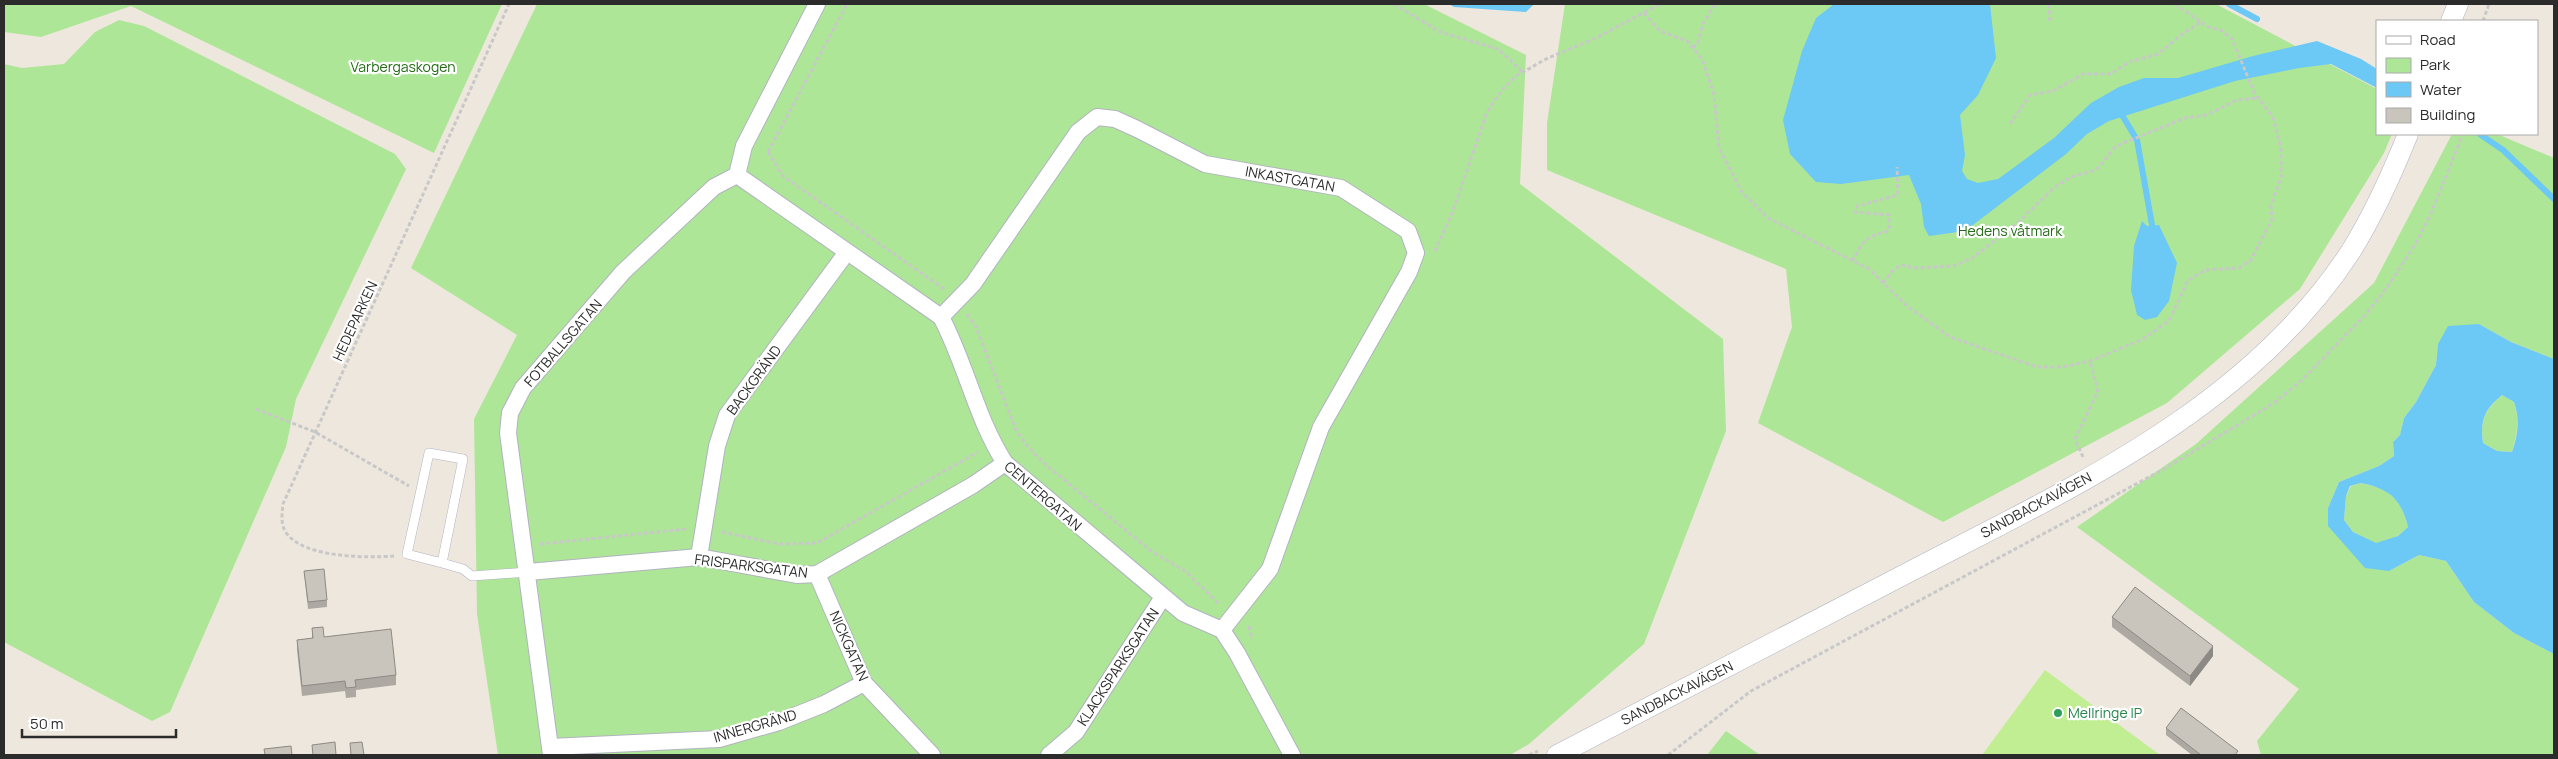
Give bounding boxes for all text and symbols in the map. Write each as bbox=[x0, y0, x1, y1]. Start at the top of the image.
legend bbox=[2376, 20, 2538, 135]
text: Road bbox=[2420, 29, 2456, 50]
text: Park bbox=[2420, 54, 2450, 75]
park label: Varbergaskogen bbox=[351, 57, 455, 76]
text: Water bbox=[2420, 79, 2462, 100]
text: Building bbox=[2420, 104, 2475, 125]
street label: INKASTGATAN bbox=[1244, 161, 1336, 196]
park label: Hedens våtmark bbox=[1958, 221, 2063, 240]
street label: HEDEPARKEN bbox=[328, 278, 381, 364]
street label: FOTBALLSGATAN bbox=[519, 295, 606, 390]
street label: BACKGRÄND bbox=[722, 341, 785, 418]
street label: CENTERGATAN bbox=[1001, 457, 1086, 535]
street label: SANDBACKAVÄGEN bbox=[1977, 467, 2095, 542]
street label: FRISPARKSGATAN bbox=[693, 549, 809, 582]
street label: KLACKSPARKSGATAN bbox=[1072, 604, 1163, 729]
street label: NICKGATAN bbox=[826, 608, 873, 684]
street label: SANDBACKAVÄGEN bbox=[1617, 656, 1736, 729]
place label: Mellringe IP bbox=[2068, 703, 2143, 722]
street label: INNERGRÄND bbox=[711, 705, 799, 746]
scale bar bbox=[22, 706, 176, 738]
marker: Mellringe IP bbox=[2052, 707, 2064, 719]
text: 50 m bbox=[30, 713, 64, 734]

